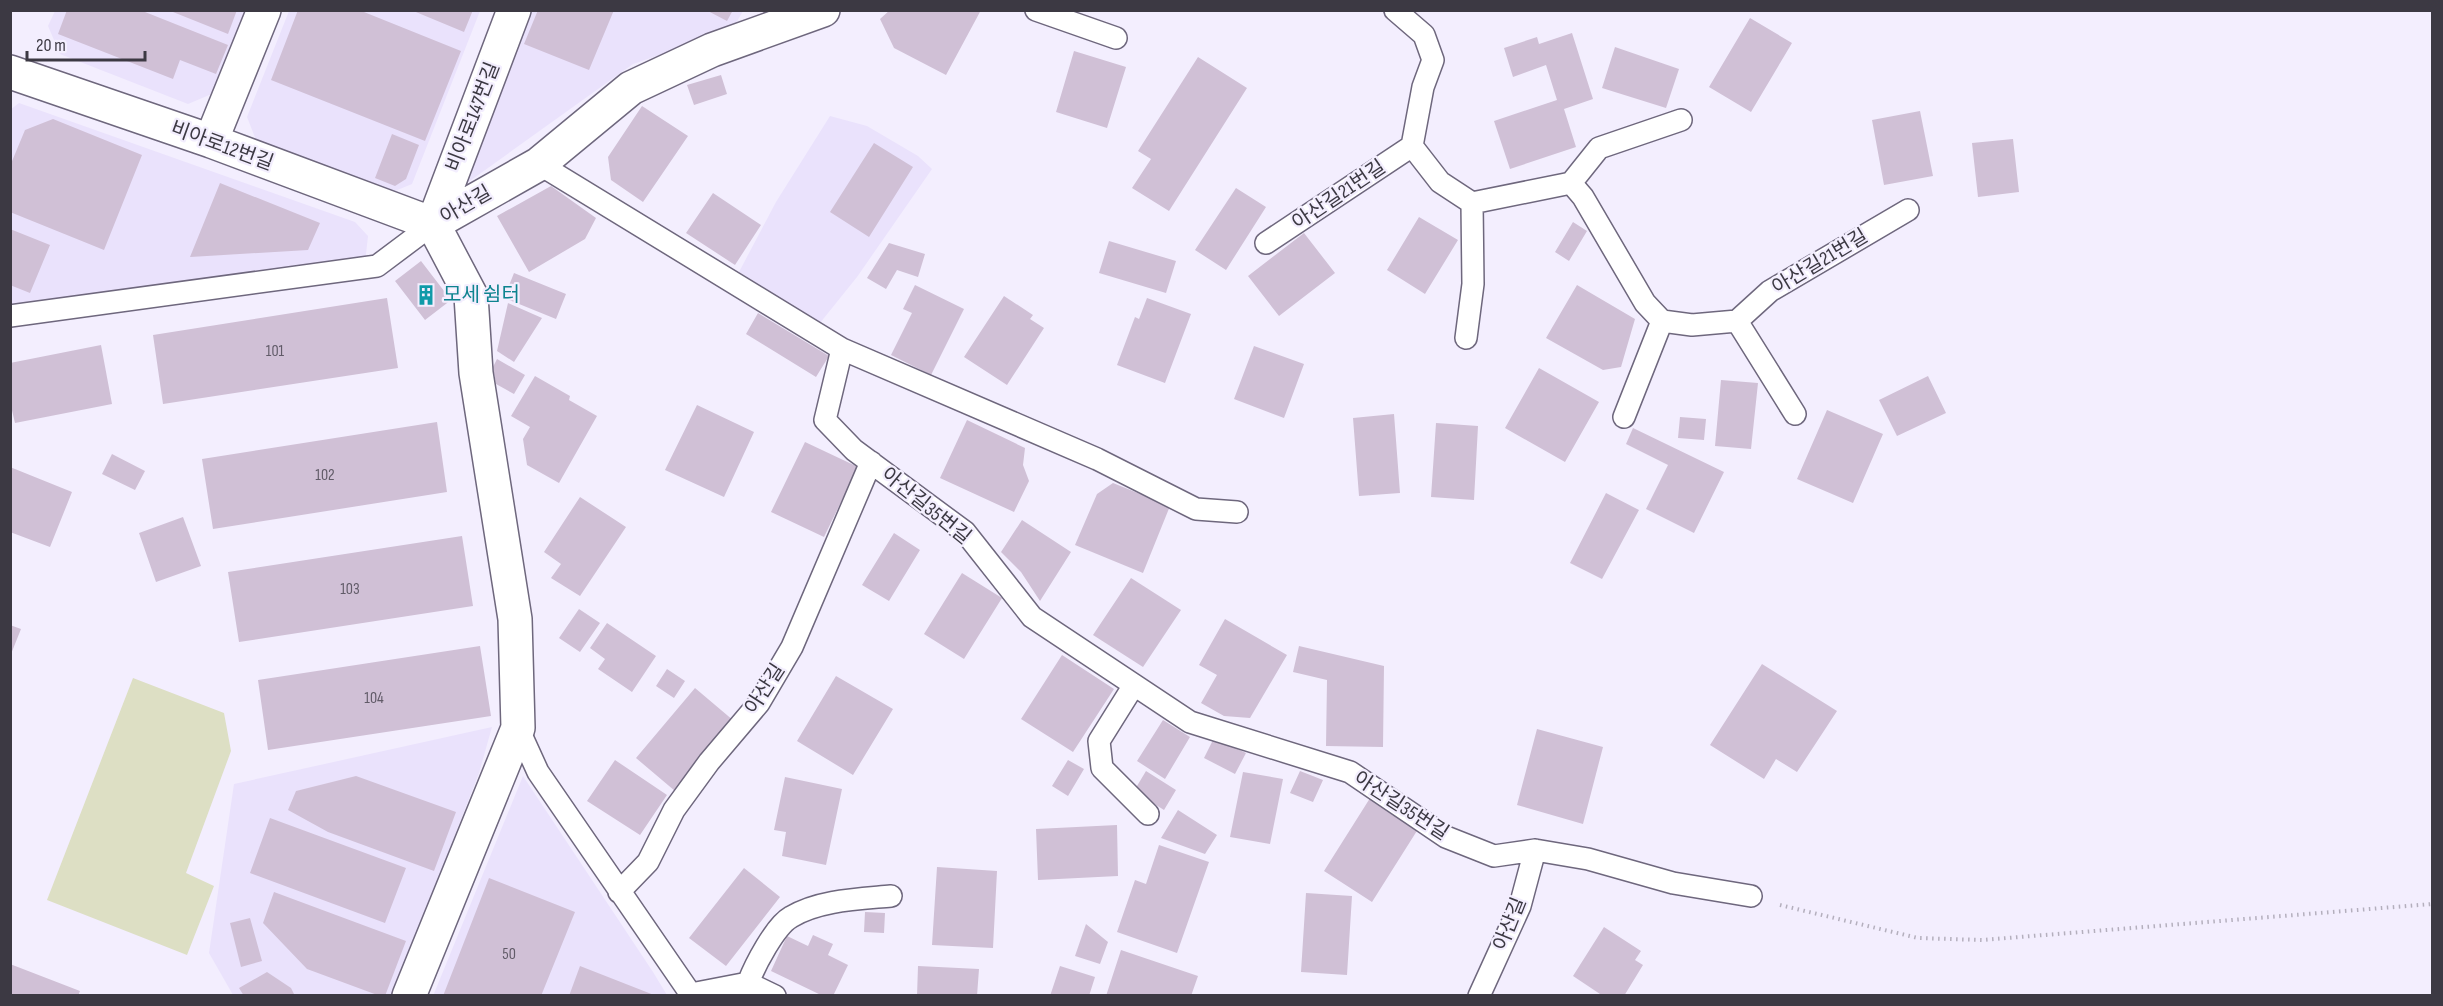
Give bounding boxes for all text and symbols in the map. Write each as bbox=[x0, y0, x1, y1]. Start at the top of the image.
scale bar bbox=[27, 24, 146, 62]
text: 20 m bbox=[36, 35, 66, 56]
street label: 비아로147번길 bbox=[441, 59, 505, 175]
street label: 비아로12번길 bbox=[167, 116, 277, 176]
street label: 아산길21번길 bbox=[1288, 155, 1390, 235]
street label: 아산길 bbox=[436, 181, 496, 229]
street label: 아산길21번길 bbox=[1768, 224, 1872, 300]
building icon: 모세 쉼터 bbox=[414, 283, 438, 307]
place label: 모세 쉼터 bbox=[443, 283, 520, 307]
house number: 101 bbox=[266, 342, 285, 361]
street label: 아산길35번길 bbox=[876, 463, 976, 549]
house number: 102 bbox=[315, 466, 335, 485]
house number: 103 bbox=[340, 580, 360, 599]
street label: 아산길 bbox=[740, 659, 790, 719]
house number: 104 bbox=[364, 689, 384, 708]
street label: 아산길35번길 bbox=[1349, 766, 1453, 846]
street label: 아산길 bbox=[1489, 894, 1531, 954]
house number: 50 bbox=[502, 945, 516, 964]

